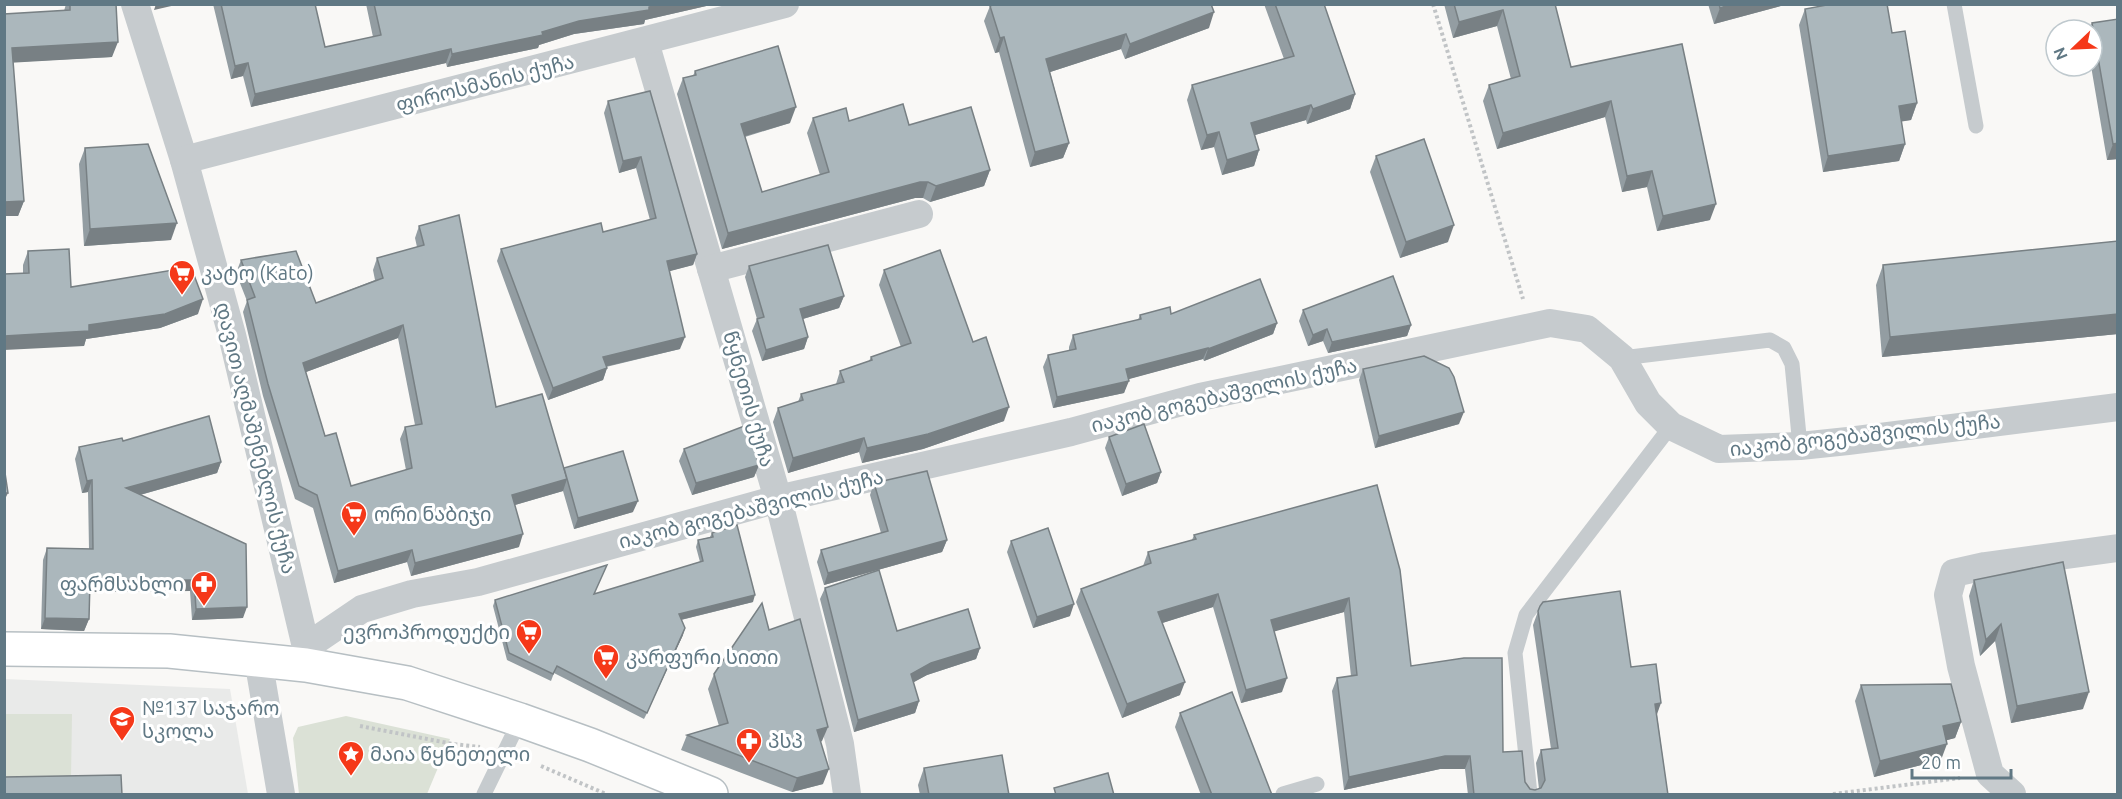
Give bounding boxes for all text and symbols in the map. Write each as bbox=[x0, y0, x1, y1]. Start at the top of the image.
north arrow bbox=[2044, 18, 2104, 78]
text: N bbox=[2050, 45, 2071, 63]
street label: ფიროსმანის ქუჩა bbox=[393, 49, 577, 117]
supermarket icon: კატო (Kato) bbox=[167, 258, 197, 296]
place label: კატო (Kato) bbox=[201, 261, 314, 285]
street label: დავით აღმაშენებლის ქუჩა bbox=[210, 300, 301, 577]
street label: წყნეთის ქუჩა bbox=[718, 328, 780, 470]
street label: იაკობ გოგებაშვილის ქუჩა bbox=[1089, 353, 1360, 438]
street label: იაკობ გოგებაშვილის ქუჩა bbox=[1728, 409, 2002, 462]
street label: იაკობ გოგებაშვილის ქუჩა bbox=[616, 464, 886, 555]
supermarket icon: ორი ნაბიჯი bbox=[339, 499, 369, 537]
place label: ორი ნაბიჯი bbox=[374, 502, 491, 526]
pharmacy icon: ფარმსახლი bbox=[189, 569, 219, 607]
place label: ფარმსახლი bbox=[60, 572, 184, 597]
supermarket icon: ევროპროდუქტი bbox=[514, 617, 544, 655]
place label: ევროპროდუქტი bbox=[343, 620, 510, 645]
supermarket icon: კარფური სითი bbox=[591, 642, 621, 680]
place label: კარფური სითი bbox=[626, 645, 778, 669]
place label: №137 საჯარო სკოლა bbox=[142, 696, 279, 744]
school or university icon: №137 საჯარო სკოლა bbox=[107, 704, 137, 742]
pharmacy icon: პსპ bbox=[734, 726, 764, 764]
place label: პსპ bbox=[768, 729, 803, 752]
place icon: მაია წყნეთელი bbox=[336, 739, 366, 777]
place label: მაია წყნეთელი bbox=[370, 742, 530, 767]
scale bar bbox=[1912, 742, 2011, 780]
text: 20 m bbox=[1921, 752, 1961, 772]

